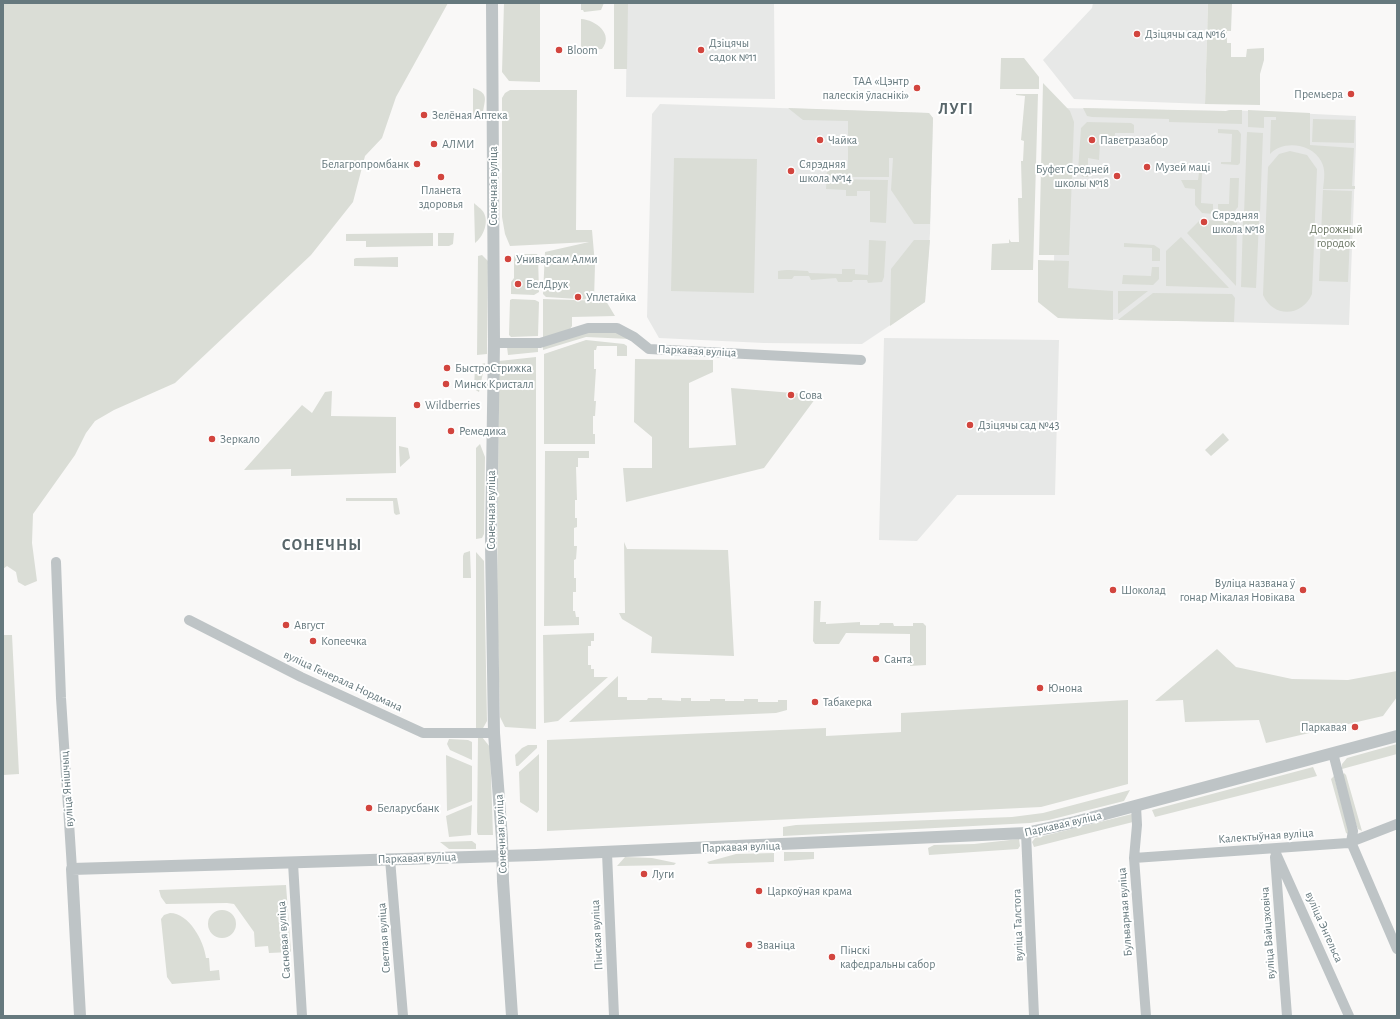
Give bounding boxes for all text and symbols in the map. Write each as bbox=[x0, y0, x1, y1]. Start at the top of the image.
place label: Дзіцячы сад №16 bbox=[1145, 27, 1226, 41]
marker: Дзіцячы сад №16 bbox=[1132, 29, 1142, 39]
place label: Дзіцячы садок №11 bbox=[709, 36, 757, 64]
place label: Bloom bbox=[567, 43, 598, 57]
marker: Bloom bbox=[554, 45, 564, 55]
marker: Дзіцячы садок №11 bbox=[696, 45, 706, 55]
place label: ТАА «Цэнтр палескія ўласнікі» bbox=[823, 74, 909, 102]
marker: ТАА «Цэнтр палескія ўласнікі» bbox=[912, 83, 922, 93]
place label: Премьера bbox=[1294, 87, 1343, 101]
marker: Премьера bbox=[1346, 89, 1356, 99]
district label: ЛУГІ bbox=[938, 99, 974, 119]
place label: Зелёная Аптека bbox=[432, 108, 508, 122]
marker: Зелёная Аптека bbox=[419, 110, 429, 120]
place label: Чайка bbox=[828, 133, 857, 147]
place label: Паветразабор bbox=[1100, 133, 1168, 147]
marker: Чайка bbox=[815, 135, 825, 145]
marker: Паветразабор bbox=[1087, 135, 1097, 145]
place label: АЛМИ bbox=[442, 137, 475, 151]
marker: АЛМИ bbox=[429, 139, 439, 149]
street label: Сонечная вуліца bbox=[486, 146, 500, 226]
place label: Белагропромбанк bbox=[321, 157, 409, 171]
place label: Сярэдняя школа №14 bbox=[799, 157, 852, 185]
marker: Белагропромбанк bbox=[412, 159, 422, 169]
place label: Музей маці bbox=[1155, 160, 1210, 174]
place label: Буфет Средней школы №18 bbox=[1036, 162, 1109, 190]
marker: Музей маці bbox=[1142, 162, 1152, 172]
marker: Сярэдняя школа №14 bbox=[786, 166, 796, 176]
marker: Буфет Средней школы №18 bbox=[1112, 171, 1122, 181]
marker: Планета здоровья bbox=[436, 172, 446, 182]
place label: Планета здоровья bbox=[419, 183, 463, 211]
place label: Сярэдняя школа №18 bbox=[1212, 208, 1265, 236]
marker: Сярэдняя школа №18 bbox=[1199, 217, 1209, 227]
park label: Дорожный городок bbox=[1310, 222, 1362, 250]
place label: Униварсам Алми bbox=[516, 252, 598, 266]
marker: Униварсам Алми bbox=[503, 254, 513, 264]
place label: БелДрук bbox=[526, 277, 568, 291]
marker: БелДрук bbox=[513, 279, 523, 289]
place label: Уплетайка bbox=[586, 290, 636, 304]
marker: Уплетайка bbox=[573, 292, 583, 302]
street label: Паркавая вуліца bbox=[657, 342, 737, 360]
place label: БыстроСтрижка bbox=[455, 361, 532, 375]
marker: БыстроСтрижка bbox=[442, 363, 452, 373]
place label: Минск Кристалл bbox=[454, 377, 534, 391]
marker: Минск Кристалл bbox=[441, 379, 451, 389]
place label: Сова bbox=[799, 388, 822, 402]
marker: Сова bbox=[786, 390, 796, 400]
place label: Wildberries bbox=[425, 398, 480, 412]
marker: Wildberries bbox=[412, 400, 422, 410]
place label: Дзіцячы сад №43 bbox=[978, 418, 1059, 432]
marker: Дзіцячы сад №43 bbox=[965, 420, 975, 430]
place label: Ремедика bbox=[459, 424, 506, 438]
marker: Ремедика bbox=[446, 426, 456, 436]
place label: Зеркало bbox=[220, 432, 260, 446]
marker: Зеркало bbox=[207, 434, 217, 444]
street label: Сонечная вуліца bbox=[484, 470, 498, 550]
district label: СОНЕЧНЫ bbox=[282, 535, 362, 555]
place label: Вуліца названа ў гонар Мікалая Новікава bbox=[1180, 576, 1295, 604]
place label: Шоколад bbox=[1121, 583, 1166, 597]
marker: Шоколад bbox=[1108, 585, 1118, 595]
marker: Вуліца названа ў гонар Мікалая Новікава bbox=[1298, 585, 1308, 595]
place label: Август bbox=[294, 618, 325, 632]
marker: Август bbox=[281, 620, 291, 630]
place label: Копеечка bbox=[321, 634, 367, 648]
marker: Копеечка bbox=[308, 636, 318, 646]
street label: вуліца Генерала Нордмана bbox=[281, 647, 405, 715]
place label: Санта bbox=[884, 652, 912, 666]
marker: Санта bbox=[871, 654, 881, 664]
place label: Юнона bbox=[1048, 681, 1083, 695]
marker: Юнона bbox=[1035, 683, 1045, 693]
place label: Табакерка bbox=[823, 695, 872, 709]
marker: Табакерка bbox=[810, 697, 820, 707]
place label: Паркавая bbox=[1301, 720, 1347, 734]
marker: Паркавая bbox=[1350, 722, 1360, 732]
street label: вуліца Янішчыц bbox=[57, 750, 77, 828]
street label: Сонечная вуліца bbox=[492, 794, 510, 874]
place label: Беларусбанк bbox=[377, 801, 439, 815]
marker: Беларусбанк bbox=[364, 803, 374, 813]
street label: Паркавая вуліца bbox=[1023, 808, 1103, 840]
street label: Калектыўная вуліца bbox=[1218, 825, 1314, 847]
street label: Паркавая вуліца bbox=[701, 838, 781, 856]
street label: Паркавая вуліца bbox=[377, 849, 457, 867]
place label: Луги bbox=[652, 867, 674, 881]
street label: Бульварная вуліца bbox=[1115, 867, 1135, 957]
marker: Луги bbox=[639, 869, 649, 879]
place label: Царкоўная крама bbox=[767, 884, 852, 898]
marker: Царкоўная крама bbox=[754, 886, 764, 896]
street label: вуліца Вайцэховіча bbox=[1258, 886, 1278, 980]
street label: вуліца Талстога bbox=[1010, 888, 1026, 962]
street label: вуліца Энгельса bbox=[1302, 889, 1346, 965]
street label: Пінская вуліца bbox=[588, 899, 606, 971]
street label: Сасновая вуліца bbox=[274, 900, 294, 980]
street label: Светлая вуліца bbox=[374, 902, 394, 974]
place label: Званіца bbox=[757, 938, 795, 952]
marker: Званіца bbox=[744, 940, 754, 950]
place label: Пінскі кафедральны сабор bbox=[840, 943, 935, 971]
marker: Пінскі кафедральны сабор bbox=[827, 952, 837, 962]

